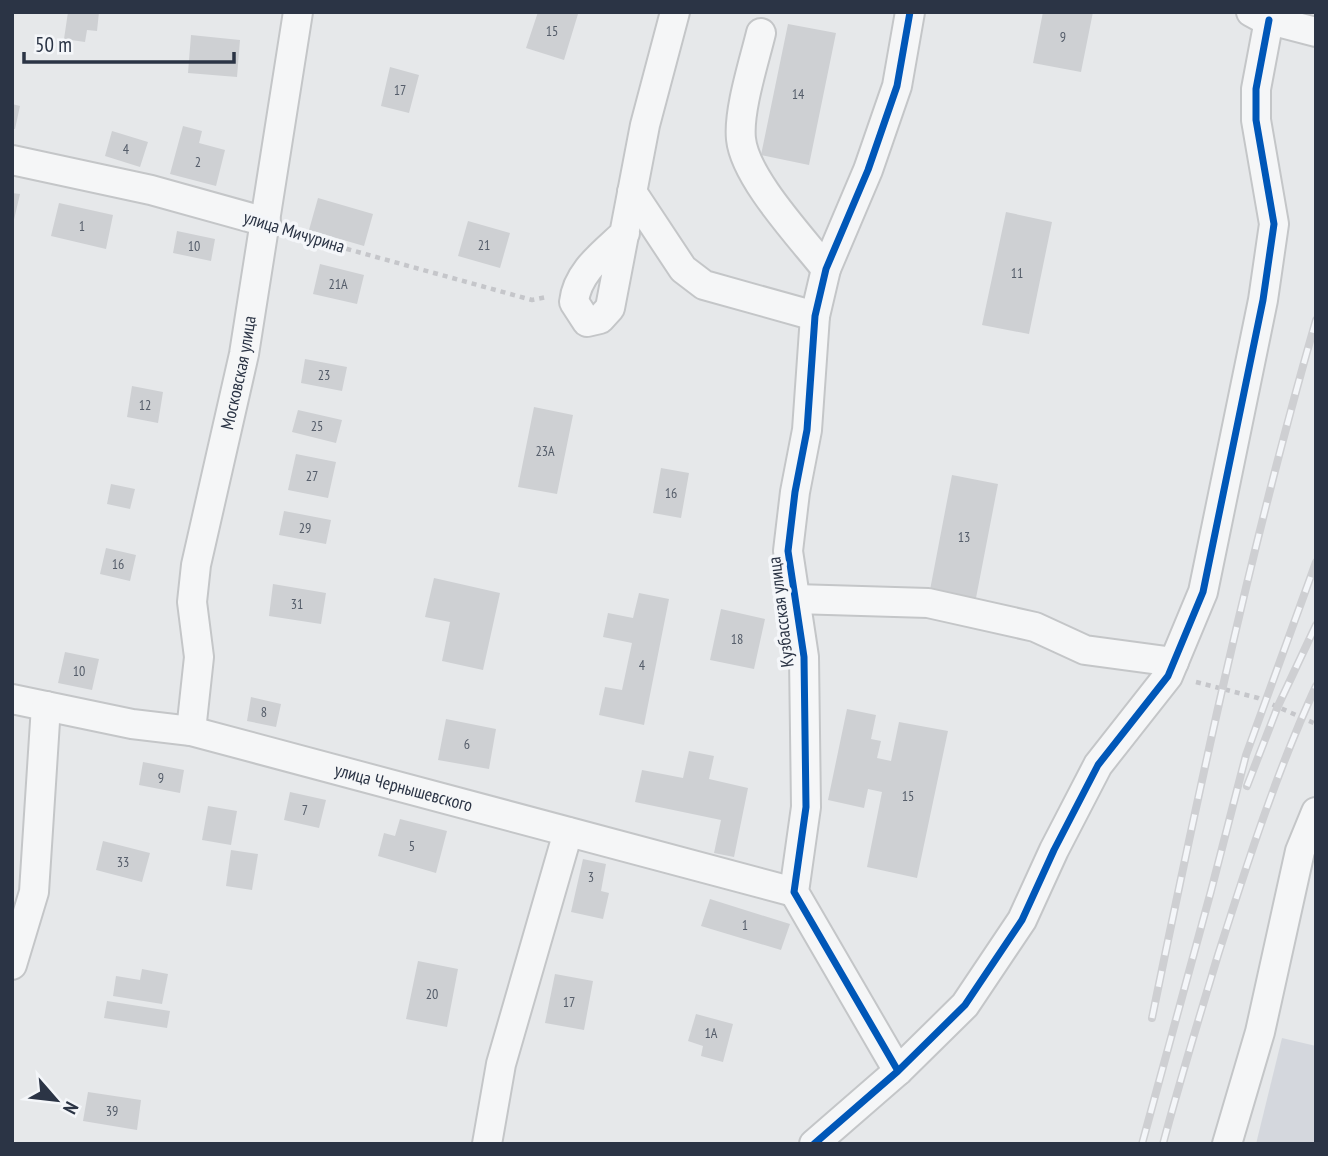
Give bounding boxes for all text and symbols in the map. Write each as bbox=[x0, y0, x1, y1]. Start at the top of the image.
scale bar bbox=[24, 21, 234, 65]
house number: 15 bbox=[546, 22, 558, 40]
house number: 9 bbox=[1060, 28, 1066, 46]
text: 50 m bbox=[35, 31, 72, 58]
house number: 17 bbox=[394, 81, 406, 99]
house number: 14 bbox=[792, 85, 805, 103]
house number: 4 bbox=[123, 140, 130, 158]
house number: 2 bbox=[195, 153, 201, 171]
street label: улица Мичурина bbox=[241, 205, 348, 258]
house number: 1 bbox=[79, 217, 85, 235]
house number: 21 bbox=[478, 236, 490, 254]
house number: 10 bbox=[188, 237, 200, 255]
house number: 11 bbox=[1011, 264, 1023, 282]
house number: 21А bbox=[328, 275, 348, 293]
street label: Московская улица bbox=[215, 314, 261, 432]
house number: 23 bbox=[318, 366, 330, 384]
house number: 12 bbox=[139, 396, 151, 414]
house number: 25 bbox=[311, 417, 323, 435]
house number: 23А bbox=[535, 442, 555, 460]
house number: 27 bbox=[306, 467, 318, 485]
house number: 16 bbox=[665, 484, 677, 502]
house number: 29 bbox=[299, 519, 311, 537]
house number: 13 bbox=[958, 528, 970, 546]
house number: 16 bbox=[112, 555, 124, 573]
street label: Кузбасская улица bbox=[762, 556, 799, 669]
house number: 31 bbox=[291, 595, 303, 613]
house number: 18 bbox=[731, 630, 743, 648]
house number: 4 bbox=[639, 656, 646, 674]
house number: 10 bbox=[73, 662, 85, 680]
house number: 8 bbox=[261, 703, 267, 721]
house number: 6 bbox=[464, 735, 470, 753]
street label: улица Чернышевского bbox=[332, 758, 475, 817]
house number: 9 bbox=[158, 769, 164, 787]
house number: 15 bbox=[902, 787, 914, 805]
house number: 7 bbox=[302, 801, 308, 819]
house number: 5 bbox=[409, 837, 415, 855]
house number: 33 bbox=[117, 853, 129, 871]
house number: 3 bbox=[588, 868, 594, 886]
house number: 1 bbox=[742, 916, 748, 934]
house number: 20 bbox=[426, 985, 438, 1003]
house number: 17 bbox=[563, 993, 575, 1011]
house number: 1А bbox=[705, 1024, 718, 1042]
north arrow bbox=[21, 1065, 91, 1135]
text: N bbox=[58, 1098, 84, 1118]
house number: 39 bbox=[106, 1102, 118, 1120]

